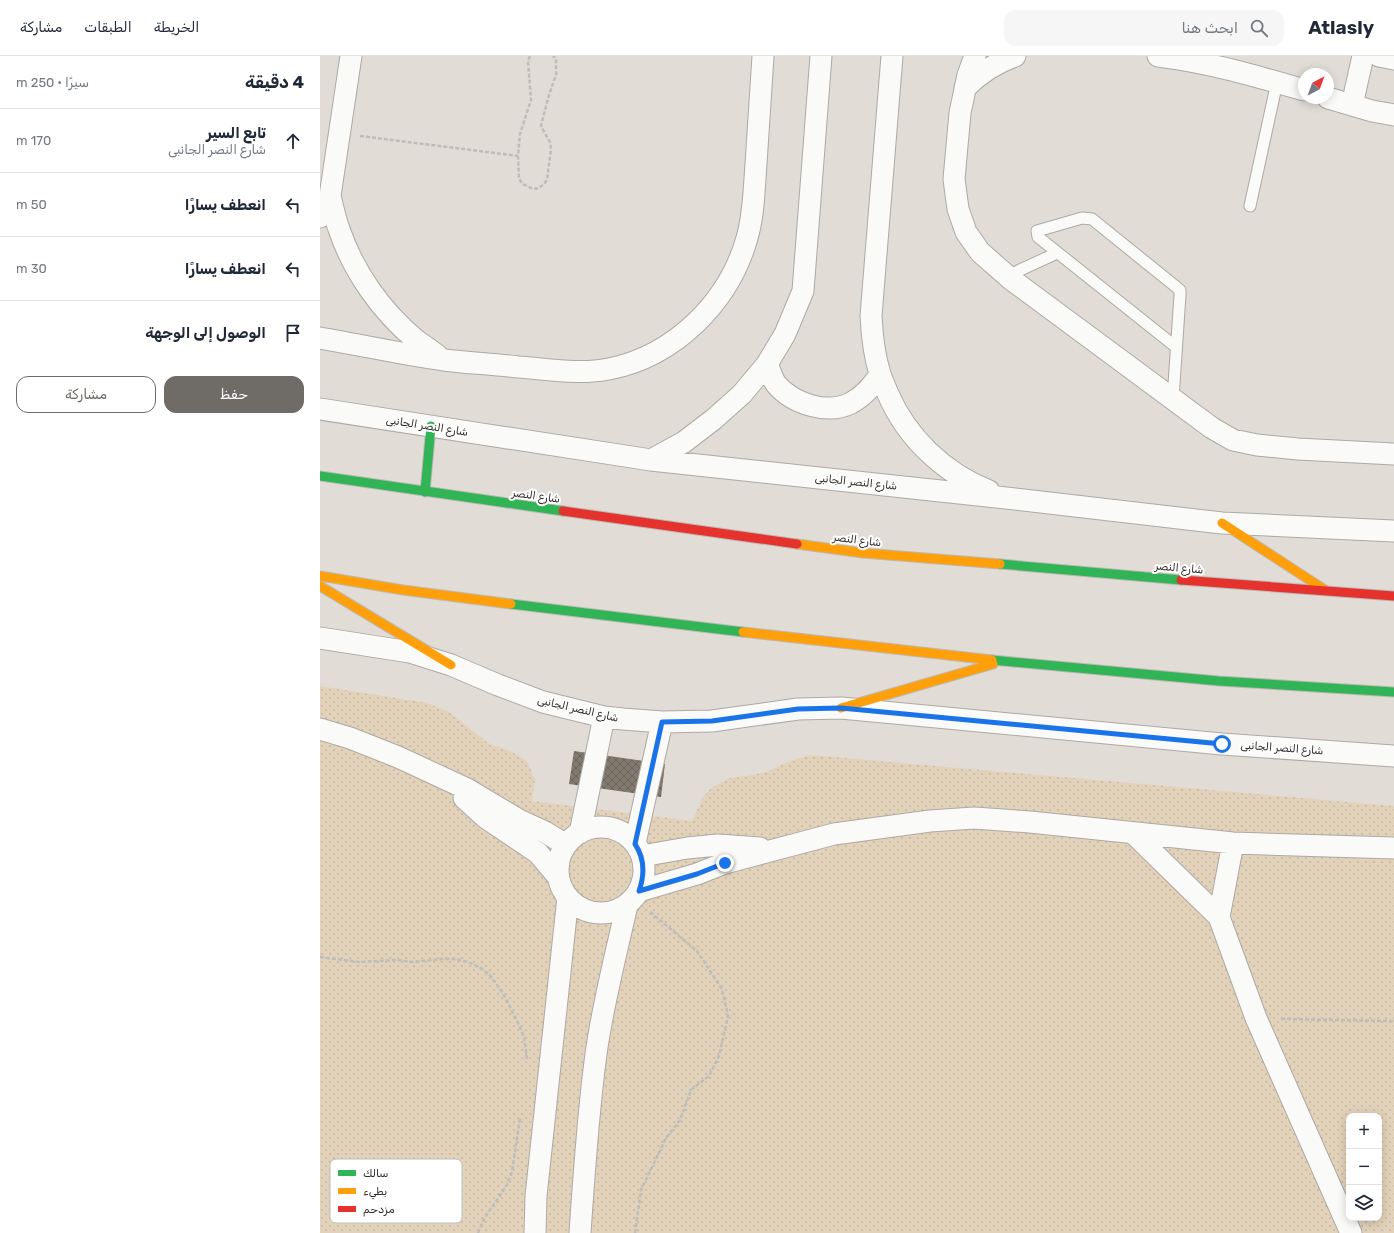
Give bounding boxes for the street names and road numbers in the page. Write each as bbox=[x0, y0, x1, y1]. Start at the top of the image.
street label: شارع النصر الجانبى bbox=[385, 413, 469, 441]
street label: شارع النصر الجانبى bbox=[814, 471, 898, 495]
street label: شارع النصر bbox=[510, 486, 561, 508]
street label: شارع النصر bbox=[831, 530, 882, 551]
street label: شارع النصر bbox=[1153, 559, 1204, 579]
street label: شارع النصر الجانبى bbox=[536, 693, 620, 727]
street label: شارع النصر الجانبى bbox=[1240, 739, 1324, 759]

